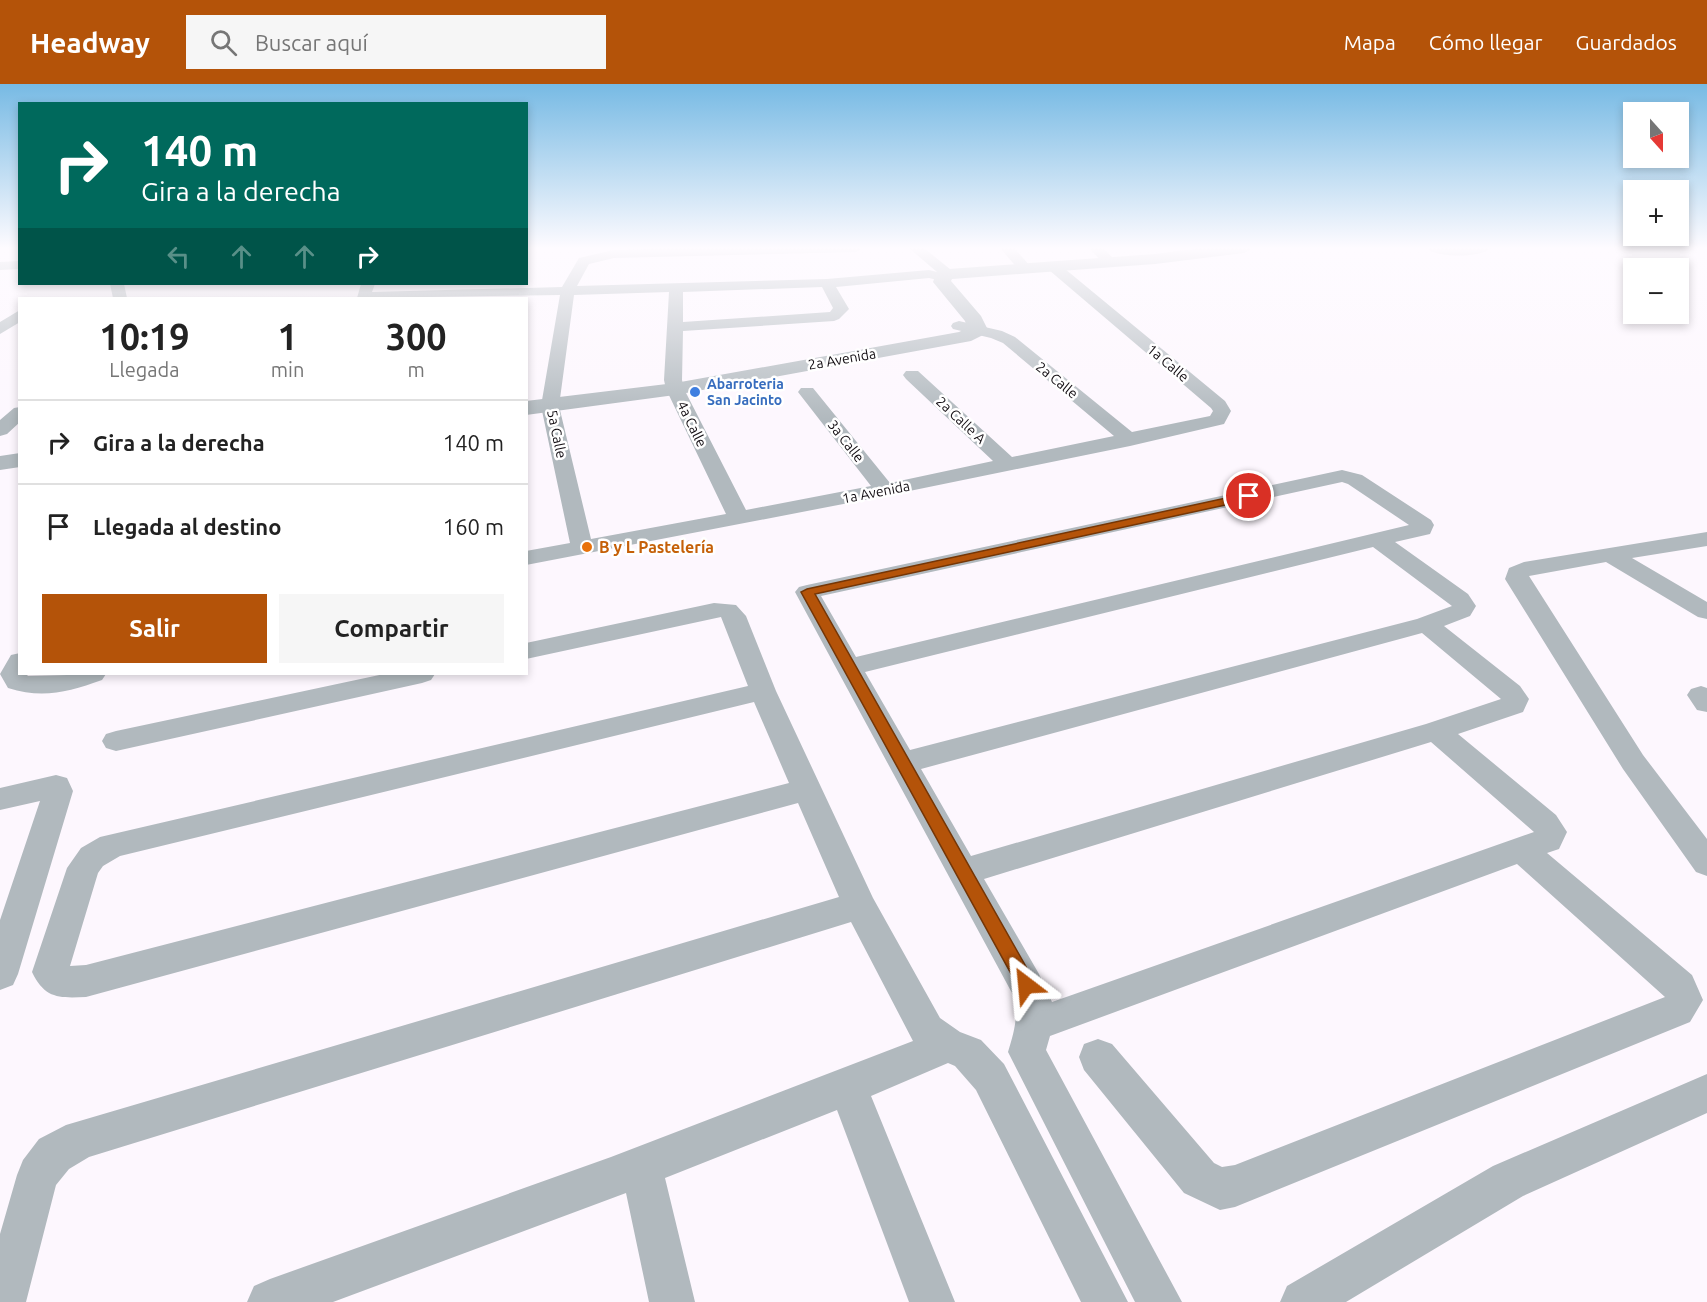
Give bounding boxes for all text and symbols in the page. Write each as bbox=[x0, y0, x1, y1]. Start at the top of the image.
search box bbox=[186, 15, 606, 69]
icon: search bbox=[207, 26, 240, 59]
text: Headway bbox=[30, 27, 150, 58]
text: Buscar aquí bbox=[255, 30, 368, 55]
text: Mapa bbox=[1344, 30, 1396, 54]
text: Cómo llegar bbox=[1429, 30, 1543, 54]
text: Guardados bbox=[1576, 30, 1677, 54]
north arrow bbox=[1623, 102, 1689, 168]
map controls bbox=[1623, 102, 1689, 324]
icon: right bbox=[42, 126, 120, 204]
text: 140 m bbox=[141, 127, 258, 174]
text: Gira a la derecha bbox=[141, 176, 341, 206]
button: + bbox=[1623, 180, 1689, 246]
icon: left bbox=[162, 240, 195, 273]
icon: ahead bbox=[225, 240, 258, 273]
icon: ahead bbox=[288, 240, 321, 273]
icon: right bbox=[351, 240, 384, 273]
button: − bbox=[1623, 258, 1689, 324]
text: 10:19 bbox=[99, 316, 189, 357]
text: 1 bbox=[277, 316, 298, 357]
text: 300 bbox=[386, 316, 447, 357]
street label: 1a Calle bbox=[1144, 341, 1192, 385]
street label: 2a Avenida bbox=[807, 345, 877, 373]
text: Llegada bbox=[109, 358, 180, 381]
text: min bbox=[271, 358, 304, 381]
text: m bbox=[408, 358, 425, 381]
street label: 2a Calle bbox=[1033, 358, 1081, 402]
place label: Abarroteria San Jacinto bbox=[707, 376, 784, 408]
marker: Abarroteria San Jacinto bbox=[688, 385, 702, 399]
street label: 2a Calle A bbox=[933, 393, 989, 447]
street label: 4a Calle bbox=[674, 398, 710, 450]
street label: 5a Calle bbox=[544, 408, 570, 460]
street label: 3a Calle bbox=[825, 417, 867, 465]
icon: right bbox=[42, 426, 75, 459]
text: Gira a la derecha bbox=[93, 430, 265, 455]
text: 140 m bbox=[443, 430, 504, 455]
pin bbox=[1223, 470, 1274, 521]
street label: 1a Avenida bbox=[841, 478, 911, 506]
icon: arrive bbox=[1232, 479, 1265, 512]
icon: arrive bbox=[42, 510, 75, 543]
text: Llegada al destino bbox=[93, 514, 281, 539]
text: 160 m bbox=[443, 514, 504, 539]
place label: B y L Pastelería bbox=[599, 538, 714, 556]
marker: B y L Pastelería bbox=[580, 540, 594, 554]
button: Salir bbox=[42, 594, 267, 663]
button: Compartir bbox=[279, 594, 504, 663]
position arrow bbox=[994, 953, 1058, 1017]

